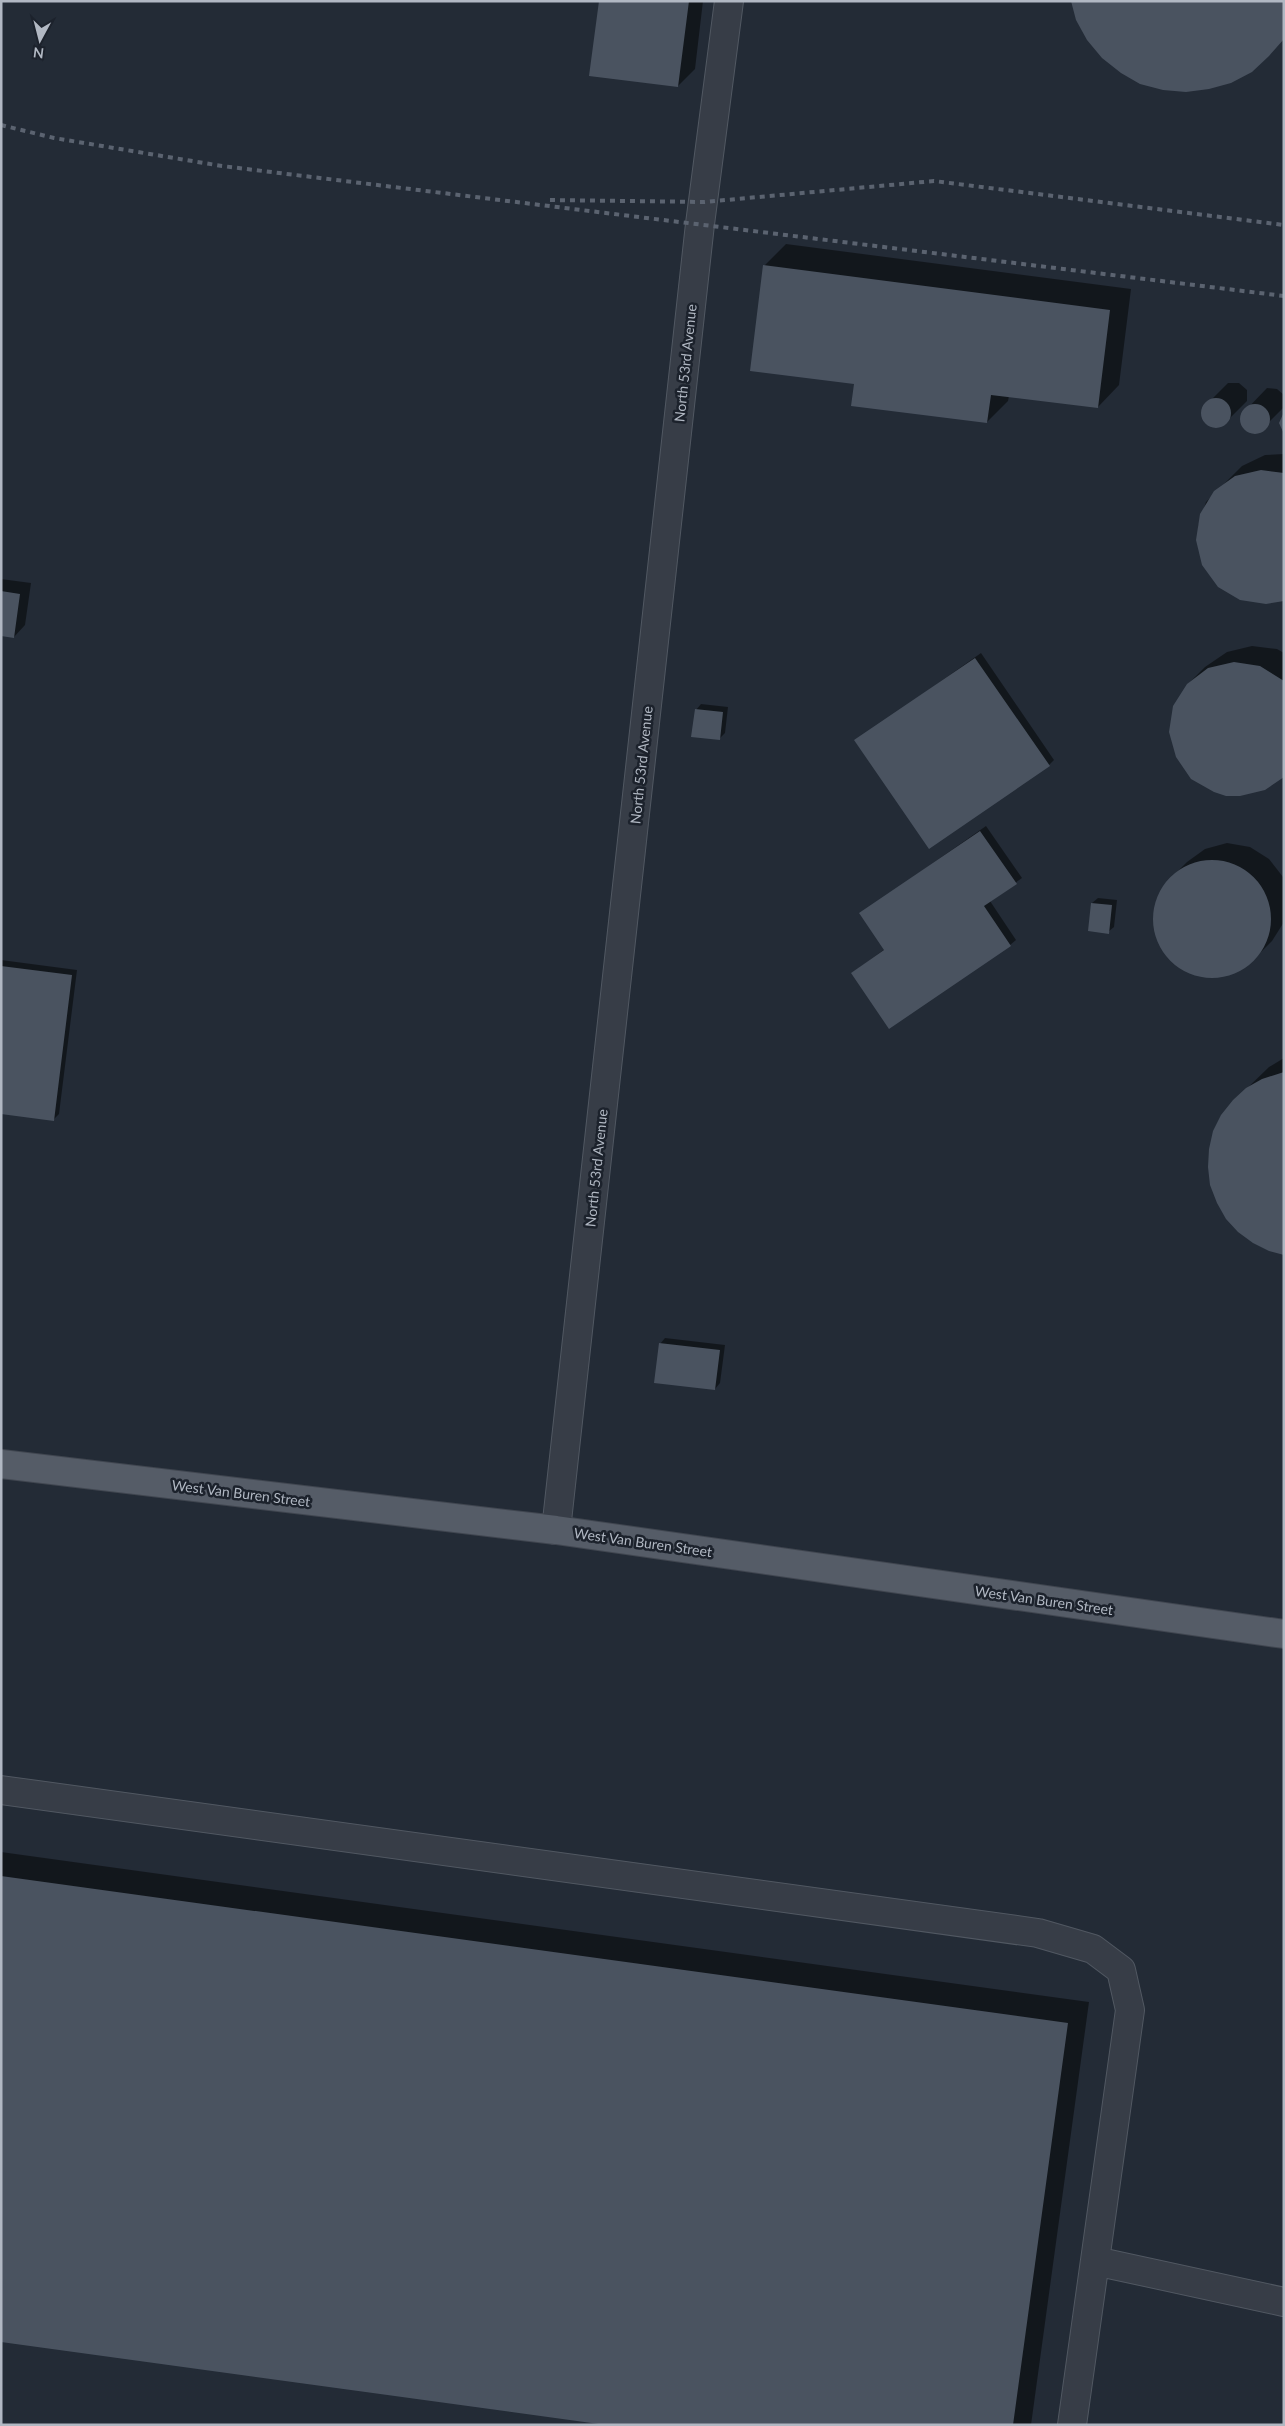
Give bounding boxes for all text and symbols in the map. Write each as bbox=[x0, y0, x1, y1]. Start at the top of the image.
north arrow bbox=[15, 15, 65, 65]
text: N bbox=[32, 44, 45, 62]
street label: North 53rd Avenue bbox=[670, 303, 700, 423]
street label: North 53rd Avenue bbox=[626, 705, 656, 825]
street label: North 53rd Avenue bbox=[581, 1108, 611, 1228]
street label: West Van Buren Street bbox=[171, 1476, 311, 1510]
street label: West Van Buren Street bbox=[573, 1524, 713, 1560]
street label: West Van Buren Street bbox=[974, 1582, 1114, 1618]

